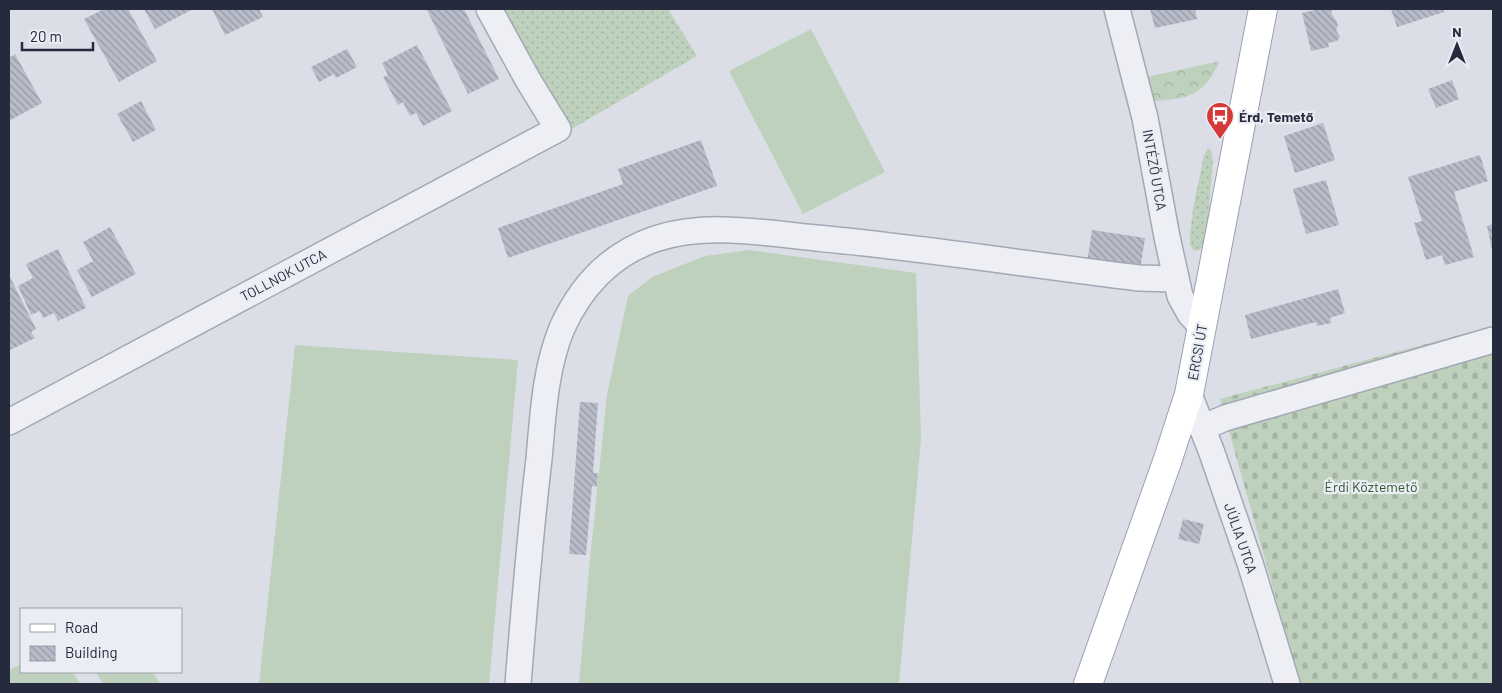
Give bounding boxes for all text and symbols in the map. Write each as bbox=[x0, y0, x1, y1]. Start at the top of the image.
scale bar bbox=[22, 20, 94, 52]
north arrow bbox=[1432, 20, 1482, 70]
text: N bbox=[1452, 23, 1462, 40]
text: 20 m bbox=[30, 27, 62, 45]
bus stop icon: Érd, Temető bbox=[1205, 101, 1235, 140]
place label: Érd, Temető bbox=[1239, 108, 1314, 125]
street label: INTÉZŐ UTCA bbox=[1140, 128, 1171, 212]
street label: TOLLNOK UTCA bbox=[237, 245, 329, 305]
street label: ERCSI ÚT bbox=[1184, 322, 1210, 382]
park label: Érdi Köztemető bbox=[1324, 478, 1418, 495]
street label: JÚLIA UTCA bbox=[1221, 501, 1261, 576]
legend bbox=[20, 608, 182, 673]
text: Road bbox=[65, 618, 98, 636]
text: Building bbox=[65, 643, 118, 661]

